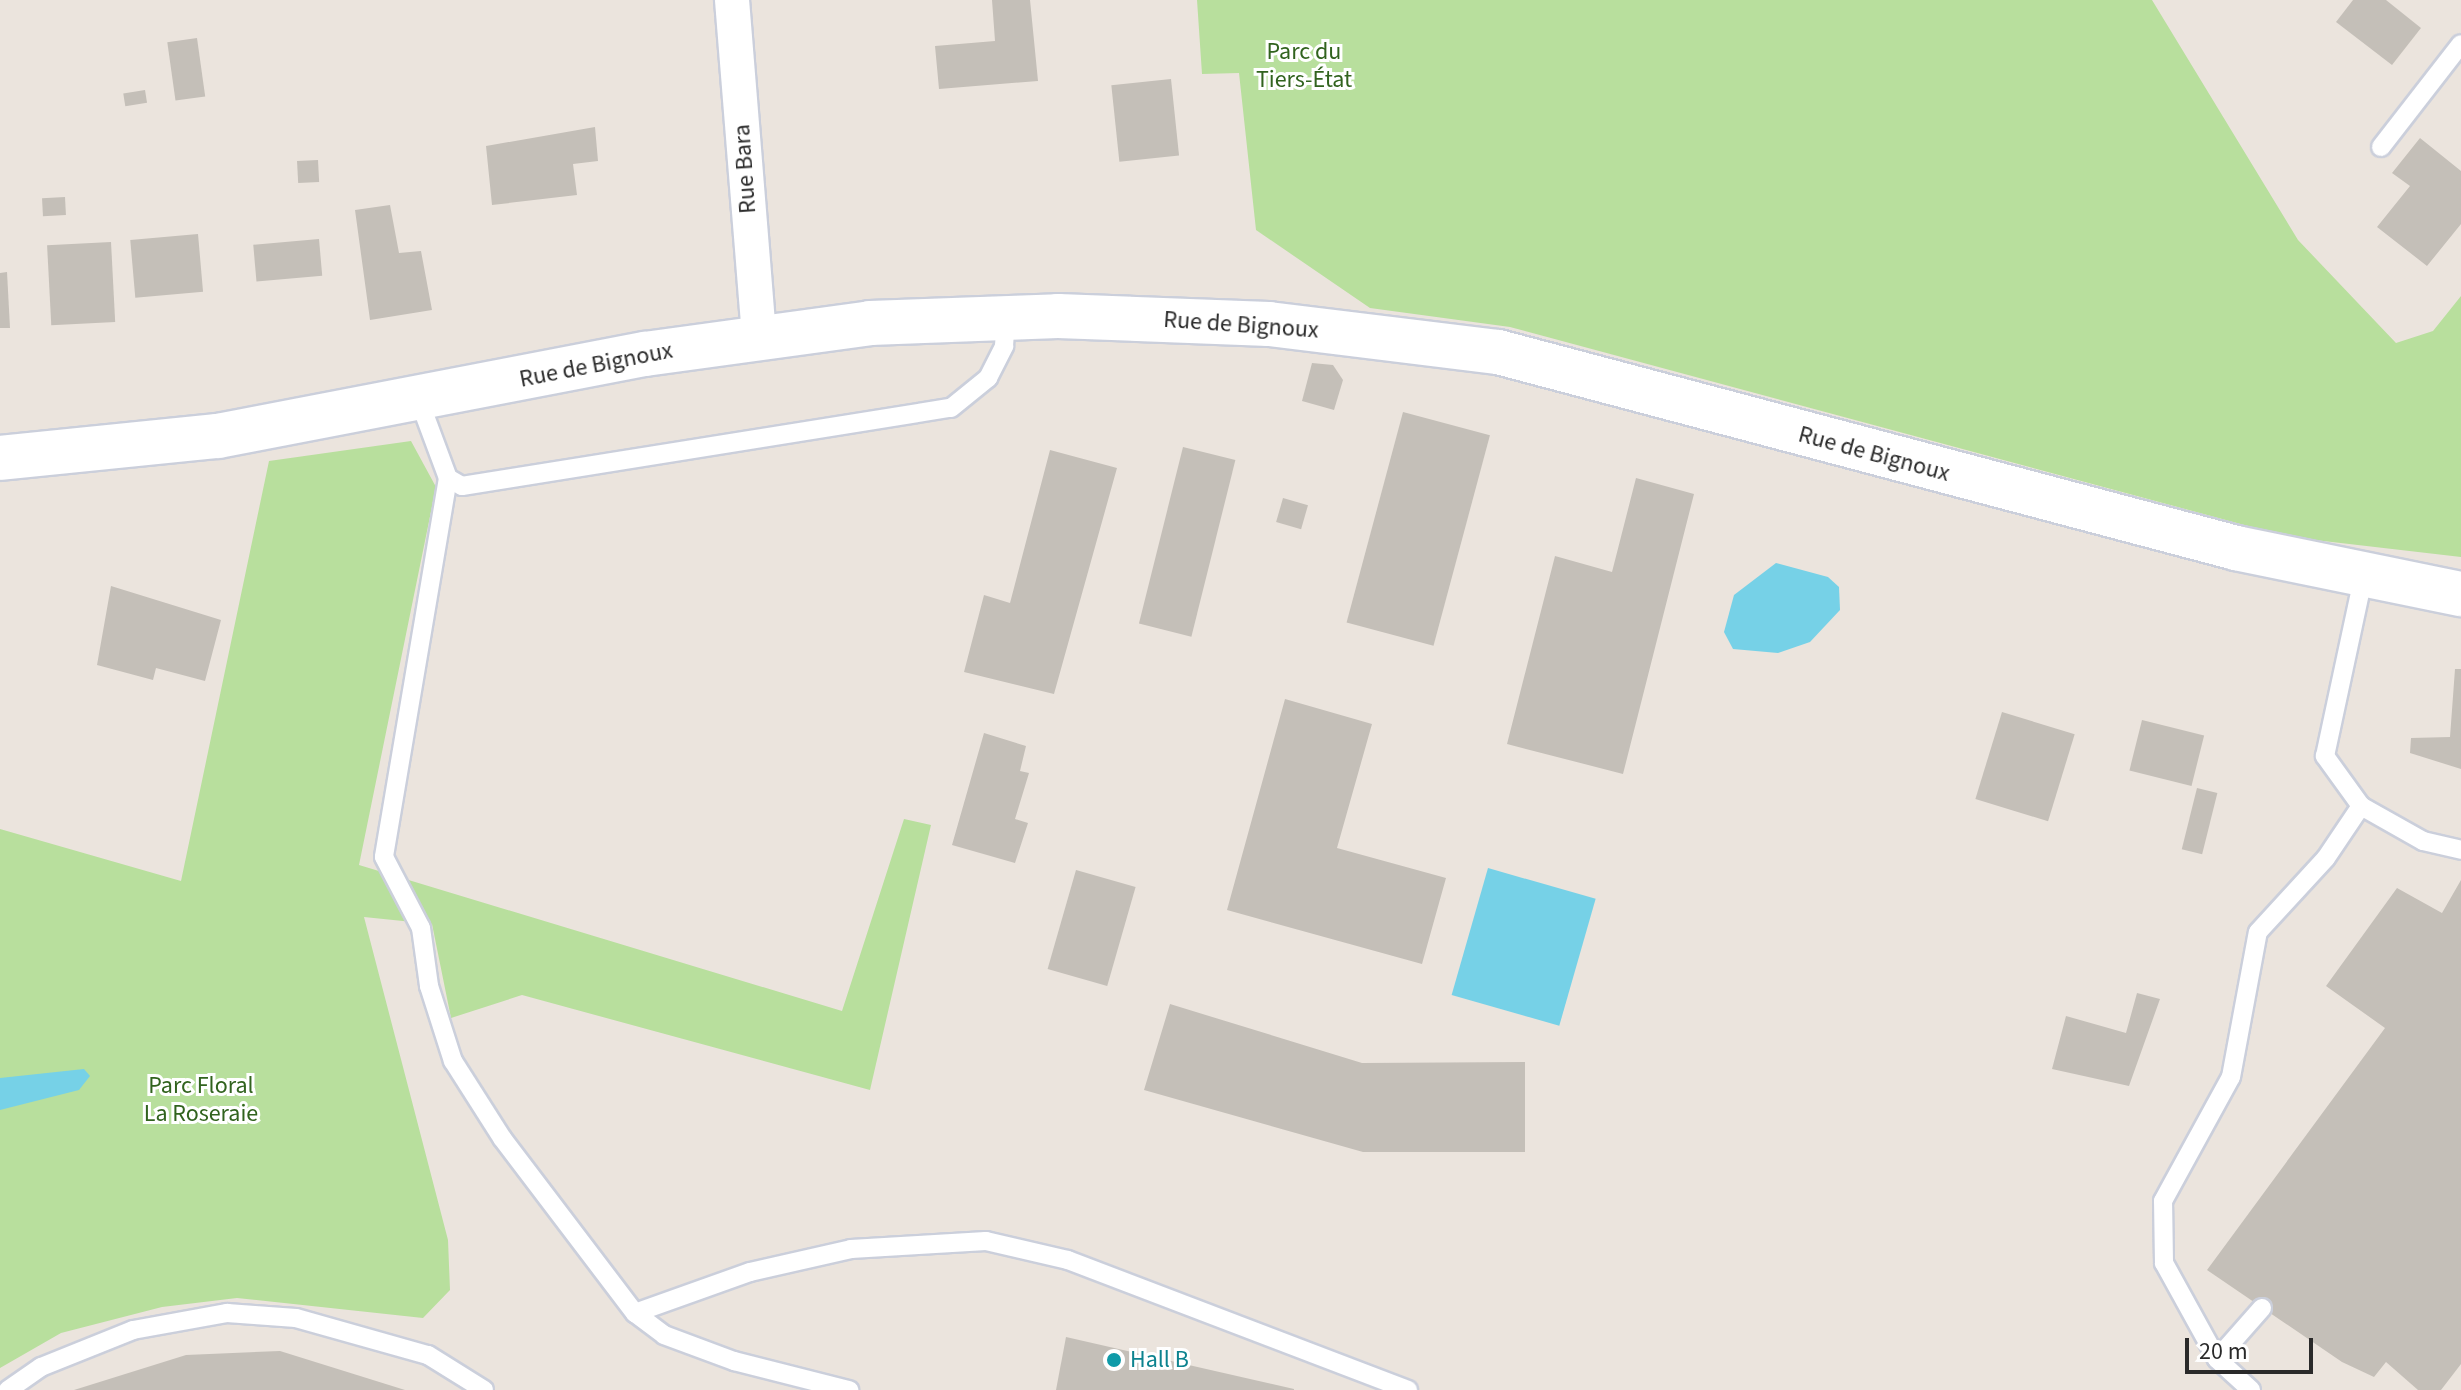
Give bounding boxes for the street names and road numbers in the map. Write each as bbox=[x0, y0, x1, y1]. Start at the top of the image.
street label: Rue Bara bbox=[728, 123, 762, 215]
street label: Rue de Bignoux bbox=[1162, 305, 1320, 345]
street label: Rue de Bignoux bbox=[517, 336, 675, 394]
street label: Rue de Bignoux bbox=[1795, 420, 1953, 488]

